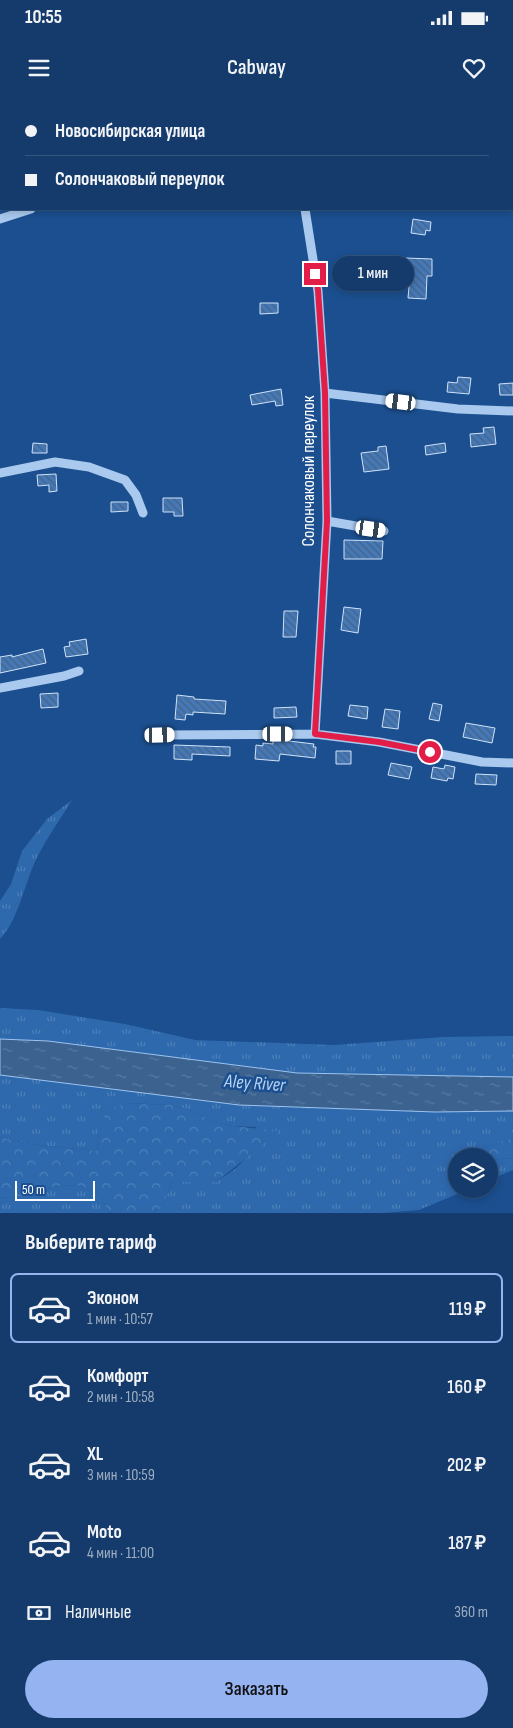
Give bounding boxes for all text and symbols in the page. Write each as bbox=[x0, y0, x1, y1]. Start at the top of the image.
text: 10:55 bbox=[25, 6, 62, 29]
icon: menu bbox=[25, 54, 53, 82]
text: Cabway bbox=[227, 54, 286, 81]
icon: heart bbox=[460, 54, 488, 82]
text: Новосибирская улица bbox=[55, 120, 205, 143]
text: Солончаковый переулок bbox=[55, 168, 225, 191]
callout: 1 мин bbox=[332, 256, 415, 292]
route end bbox=[304, 263, 326, 285]
text: 1 мин bbox=[358, 264, 388, 283]
car bbox=[385, 393, 416, 411]
street label: Солончаковый переулок bbox=[298, 395, 319, 547]
car bbox=[355, 519, 386, 539]
car bbox=[144, 727, 175, 743]
car bbox=[263, 727, 293, 742]
route start bbox=[419, 741, 441, 763]
water label: Aley River bbox=[223, 1070, 287, 1097]
map controls bbox=[448, 1148, 498, 1198]
button: layers bbox=[448, 1148, 498, 1198]
scale bar bbox=[15, 1178, 95, 1201]
text: 50 m bbox=[22, 1181, 45, 1198]
text: Выберите тариф bbox=[25, 1229, 157, 1256]
icon: car bbox=[27, 1286, 72, 1331]
text: Эконом bbox=[87, 1287, 139, 1310]
text: 119 ₽ bbox=[449, 1298, 486, 1321]
text: 1 мин · 10:57 bbox=[87, 1310, 153, 1329]
icon: car bbox=[27, 1364, 72, 1409]
text: Комфорт bbox=[87, 1365, 149, 1388]
text: 160 ₽ bbox=[447, 1376, 486, 1399]
text: 2 мин · 10:58 bbox=[87, 1388, 155, 1407]
icon: car bbox=[27, 1442, 72, 1487]
text: XL bbox=[87, 1443, 103, 1466]
text: 202 ₽ bbox=[447, 1454, 486, 1477]
text: 3 мин · 10:59 bbox=[87, 1466, 155, 1485]
icon: car bbox=[27, 1520, 72, 1565]
text: Moto bbox=[87, 1521, 122, 1544]
text: 187 ₽ bbox=[448, 1532, 486, 1555]
text: 4 мин · 11:00 bbox=[87, 1544, 154, 1563]
icon: cash bbox=[25, 1599, 53, 1627]
text: Наличные bbox=[65, 1601, 131, 1624]
text: 360 m bbox=[454, 1603, 488, 1622]
button: Заказать bbox=[25, 1660, 488, 1718]

